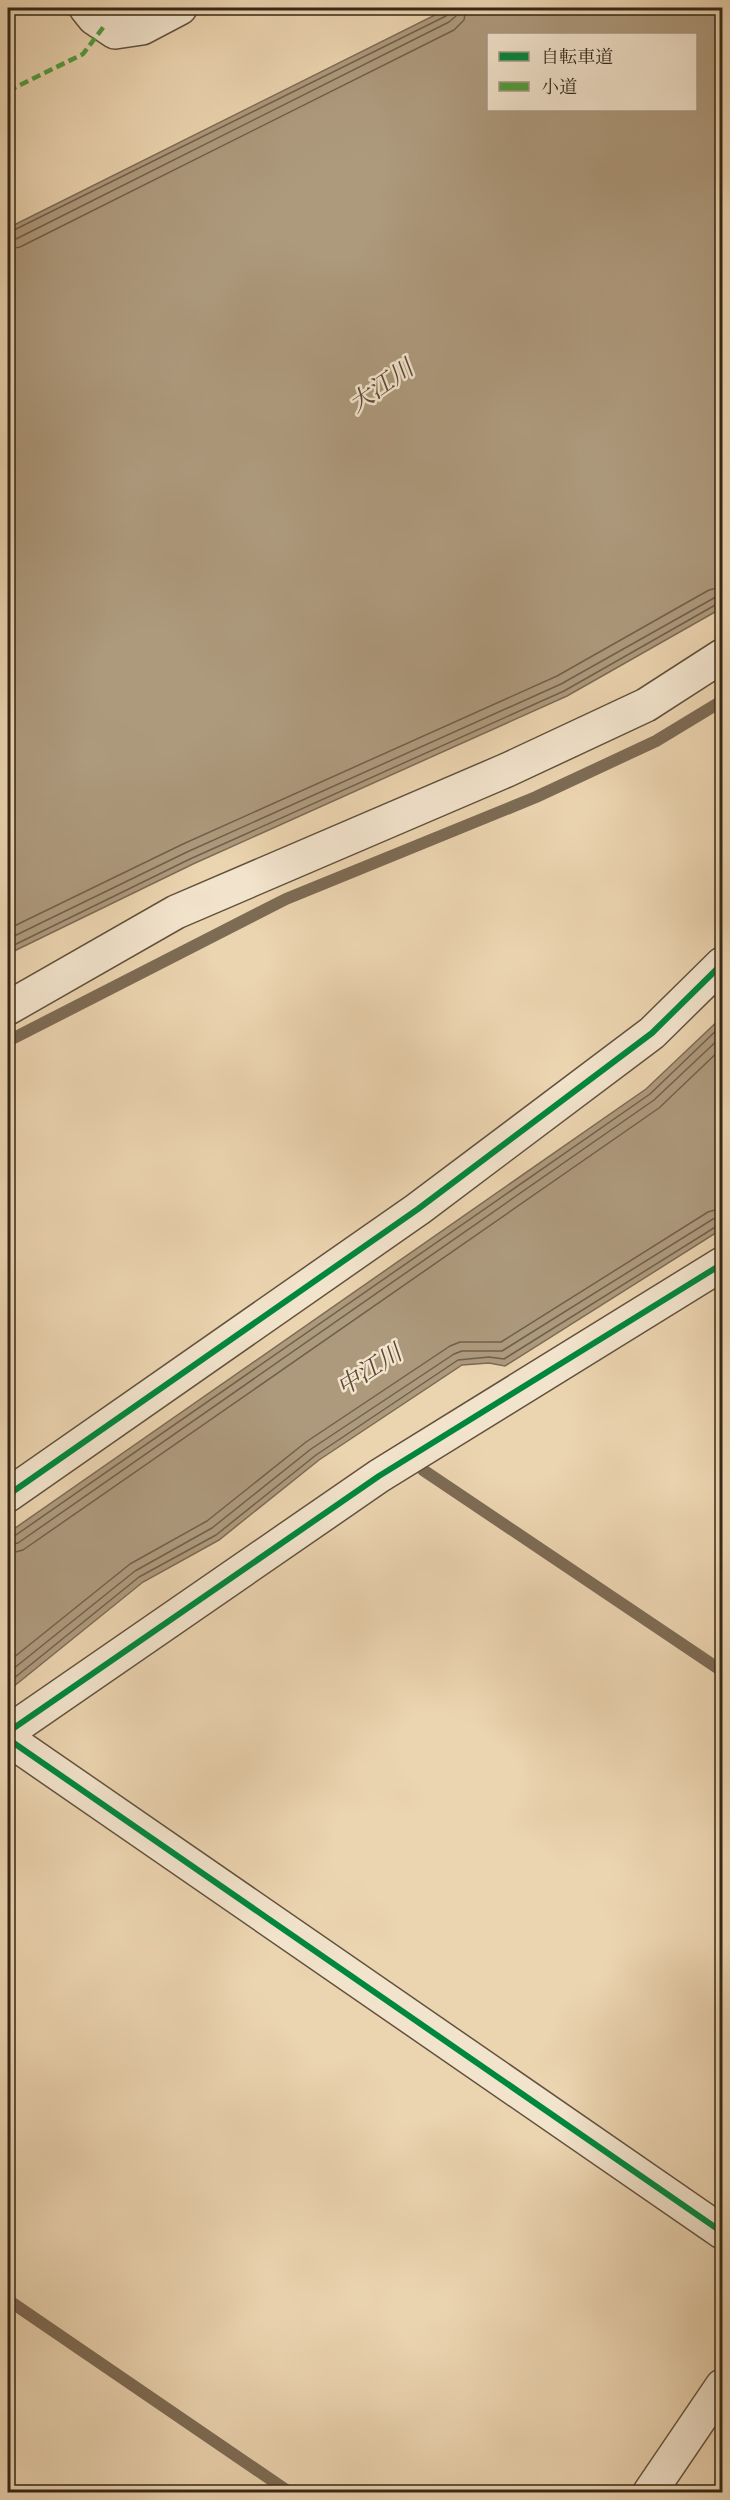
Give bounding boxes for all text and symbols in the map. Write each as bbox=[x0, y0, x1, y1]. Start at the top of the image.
legend bbox=[487, 33, 697, 111]
text: 自転車道 bbox=[541, 47, 613, 69]
text: 小道 bbox=[541, 77, 577, 99]
water label: 大江川 bbox=[343, 352, 422, 420]
water label: 中江川 bbox=[331, 1337, 410, 1403]

